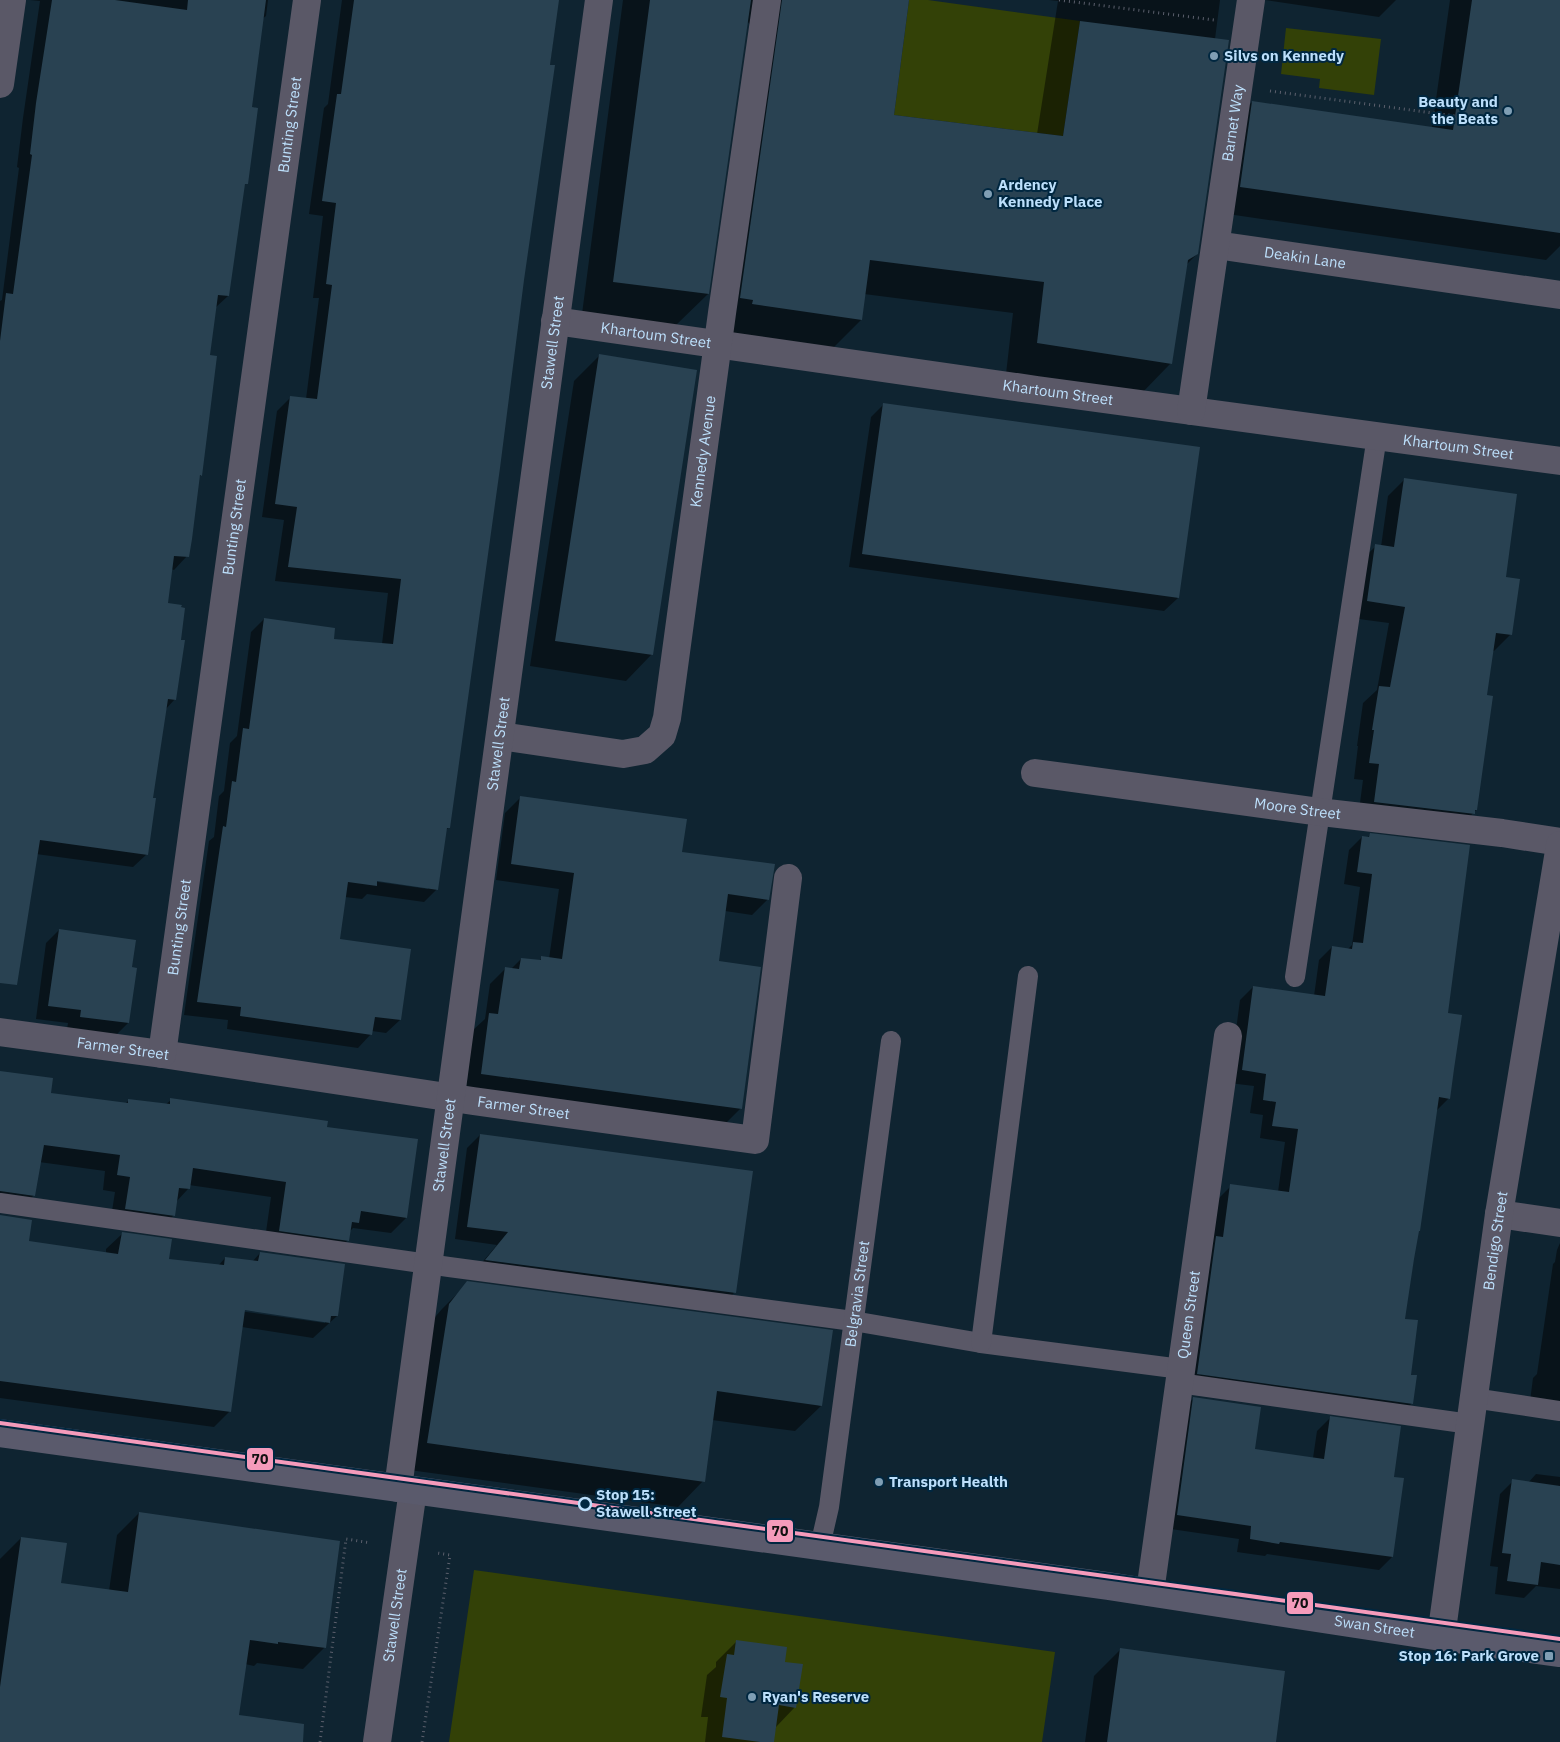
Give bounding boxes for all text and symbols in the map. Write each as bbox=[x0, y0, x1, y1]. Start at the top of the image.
place label: Silvs on Kennedy bbox=[1224, 46, 1344, 65]
marker: Silvs on Kennedy bbox=[1208, 50, 1220, 62]
street label: Bunting Street bbox=[273, 75, 305, 174]
street label: Barnet Way bbox=[1218, 83, 1248, 163]
place label: Beauty and the Beats bbox=[1418, 92, 1498, 128]
marker: Beauty and the Beats bbox=[1502, 105, 1514, 117]
place label: Ardency Kennedy Place bbox=[998, 175, 1103, 211]
marker: Ardency Kennedy Place bbox=[982, 188, 994, 200]
street label: Deakin Lane bbox=[1263, 242, 1347, 273]
street label: Stawell Street bbox=[537, 294, 568, 390]
street label: Khartoum Street bbox=[599, 318, 713, 352]
street label: Khartoum Street bbox=[1001, 375, 1115, 409]
street label: Kennedy Avenue bbox=[686, 394, 720, 509]
street label: Khartoum Street bbox=[1402, 430, 1515, 464]
street label: Bunting Street bbox=[218, 478, 250, 576]
street label: Stawell Street bbox=[482, 696, 514, 792]
street label: Moore Street bbox=[1253, 793, 1342, 823]
street label: Bunting Street bbox=[163, 878, 195, 977]
street label: Farmer Street bbox=[76, 1033, 170, 1064]
street label: Farmer Street bbox=[476, 1092, 571, 1123]
street label: Stawell Street bbox=[428, 1097, 460, 1193]
street label: Bendigo Street bbox=[1479, 1190, 1512, 1291]
street label: Belgravia Street bbox=[840, 1239, 873, 1348]
street label: Queen Street bbox=[1173, 1269, 1204, 1360]
line badge: 70 bbox=[246, 1447, 274, 1471]
text: 70 bbox=[252, 1450, 268, 1468]
place label: Transport Health bbox=[889, 1472, 1008, 1491]
marker: Transport Health bbox=[873, 1476, 885, 1488]
place label: Stop 15: Stawell Street bbox=[596, 1485, 697, 1521]
marker: Stop 15: Stawell Street bbox=[578, 1497, 592, 1511]
line badge: 70 bbox=[766, 1519, 794, 1543]
text: 70 bbox=[772, 1522, 788, 1540]
street label: Stawell Street bbox=[379, 1567, 411, 1663]
line badge: 70 bbox=[1286, 1591, 1314, 1615]
text: 70 bbox=[1292, 1594, 1308, 1612]
street label: Swan Street bbox=[1333, 1611, 1416, 1642]
place label: Stop 16: Park Grove bbox=[1399, 1646, 1539, 1665]
marker: Stop 16: Park Grove bbox=[1543, 1650, 1555, 1662]
place label: Ryan's Reserve bbox=[762, 1687, 869, 1706]
marker: Ryan's Reserve bbox=[746, 1691, 758, 1703]

